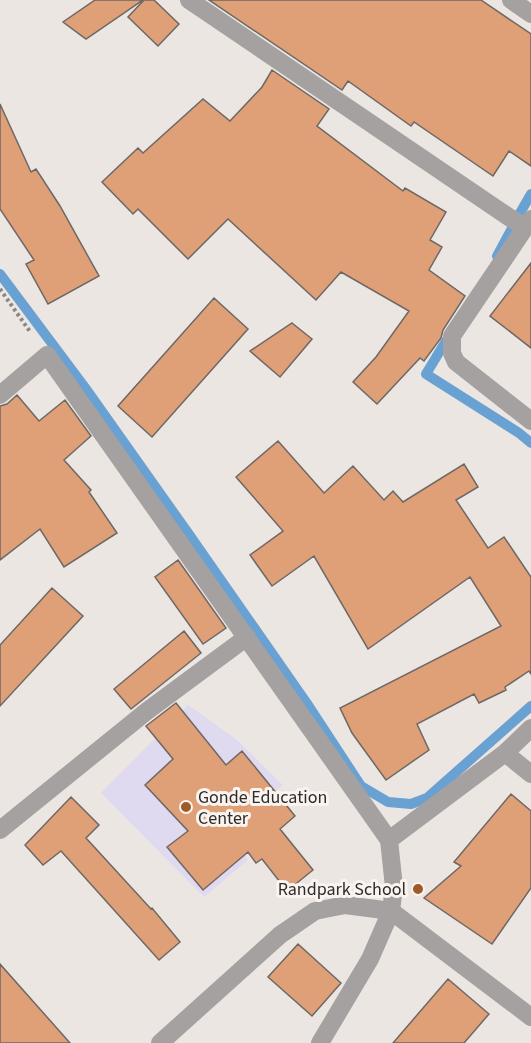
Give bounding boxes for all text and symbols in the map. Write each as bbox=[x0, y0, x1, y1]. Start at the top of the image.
place label: Gonde Education Center bbox=[198, 785, 327, 831]
marker: Gonde Education Center bbox=[179, 800, 193, 814]
place label: Randpark School bbox=[278, 877, 406, 902]
marker: Randpark School bbox=[411, 882, 425, 896]

